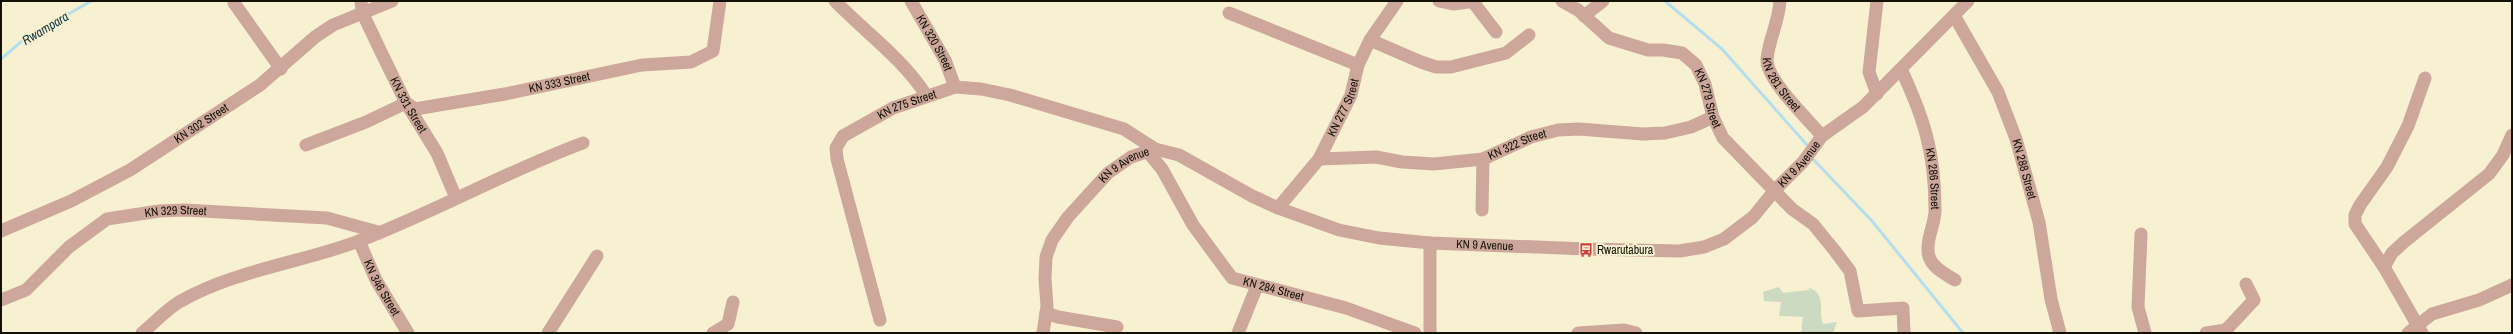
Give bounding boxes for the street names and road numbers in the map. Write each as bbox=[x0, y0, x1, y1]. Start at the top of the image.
street label: KN 320 Street bbox=[913, 12, 956, 73]
street label: KN 281 Street bbox=[1759, 57, 1804, 115]
street label: KN 279 Street bbox=[1691, 66, 1725, 131]
street label: KN 333 Street bbox=[527, 68, 591, 97]
street label: KN 331 Street bbox=[386, 74, 431, 136]
street label: KN 277 Street bbox=[1324, 77, 1363, 139]
street label: KN 275 Street bbox=[874, 86, 939, 123]
street label: KN 302 Street bbox=[171, 100, 232, 147]
street label: KN 322 Street bbox=[1485, 125, 1548, 164]
street label: KN 9 Avenue bbox=[1774, 137, 1824, 191]
street label: KN 288 Street bbox=[2008, 137, 2040, 201]
street label: KN 9 Avenue bbox=[1095, 143, 1151, 186]
street label: KN 286 Street bbox=[1922, 146, 1943, 210]
street label: KN 329 Street bbox=[143, 202, 207, 221]
street label: KN 9 Avenue bbox=[1456, 236, 1514, 254]
street label: KN 346 Street bbox=[360, 257, 404, 319]
street label: KN 284 Street bbox=[1241, 273, 1306, 305]

